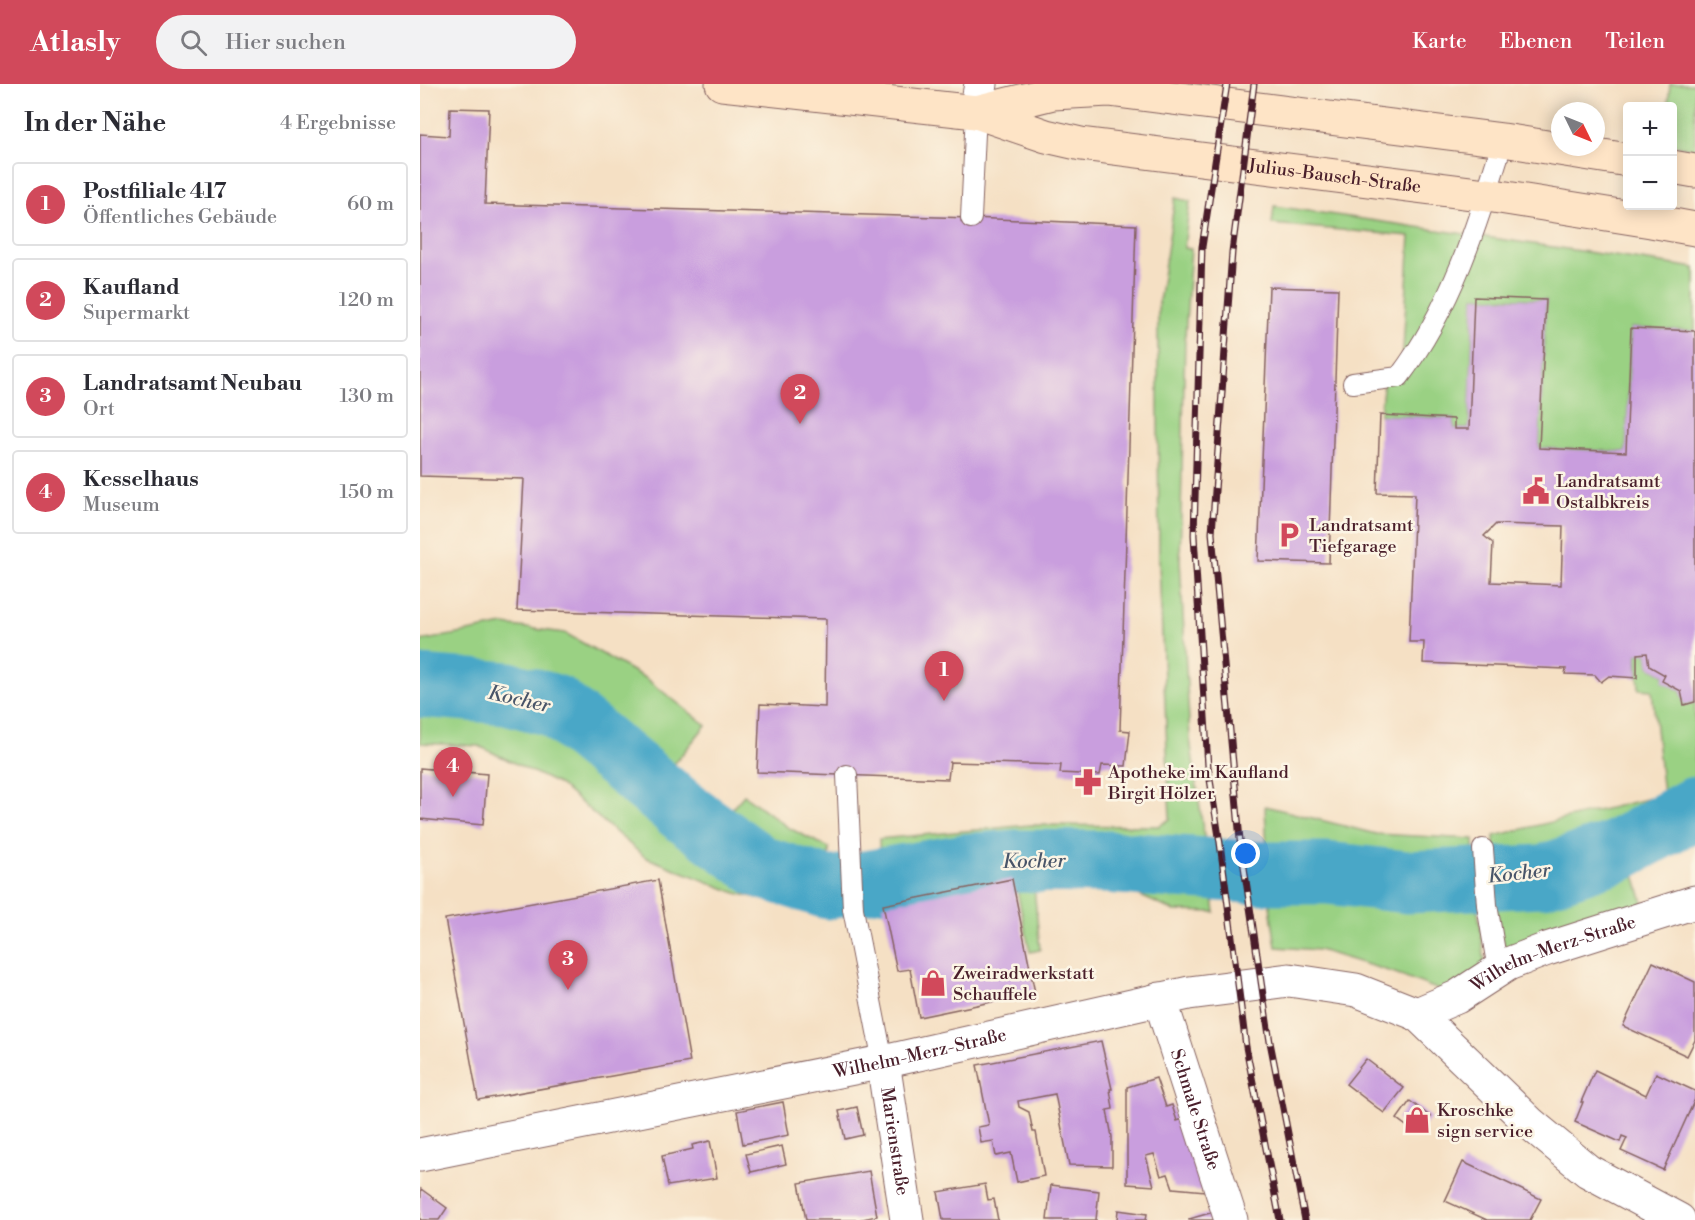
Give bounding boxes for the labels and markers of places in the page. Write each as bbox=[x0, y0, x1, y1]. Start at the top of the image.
pin: 2 bbox=[780, 374, 820, 424]
place label: Landratsamt Ostalbkreis bbox=[1556, 470, 1661, 514]
public building icon: Landratsamt Ostalbkreis bbox=[1521, 476, 1551, 506]
place label: Landratsamt Tiefgarage bbox=[1309, 514, 1414, 558]
parking icon: Landratsamt Tiefgarage bbox=[1274, 520, 1304, 550]
pin: 1 bbox=[924, 652, 964, 701]
pin: 4 bbox=[434, 748, 472, 797]
place label: Apotheke im Kaufland Birgit Hölzer bbox=[1107, 761, 1289, 805]
pharmacy icon: Apotheke im Kaufland Birgit Hölzer bbox=[1073, 767, 1103, 797]
pin: 3 bbox=[548, 940, 588, 990]
place label: Zweiradwerkstatt Schauffele bbox=[953, 962, 1095, 1006]
shop icon: Zweiradwerkstatt Schauffele bbox=[918, 968, 948, 998]
place label: Kroschke sign service bbox=[1437, 1099, 1533, 1143]
shop icon: Kroschke sign service bbox=[1402, 1105, 1432, 1135]

